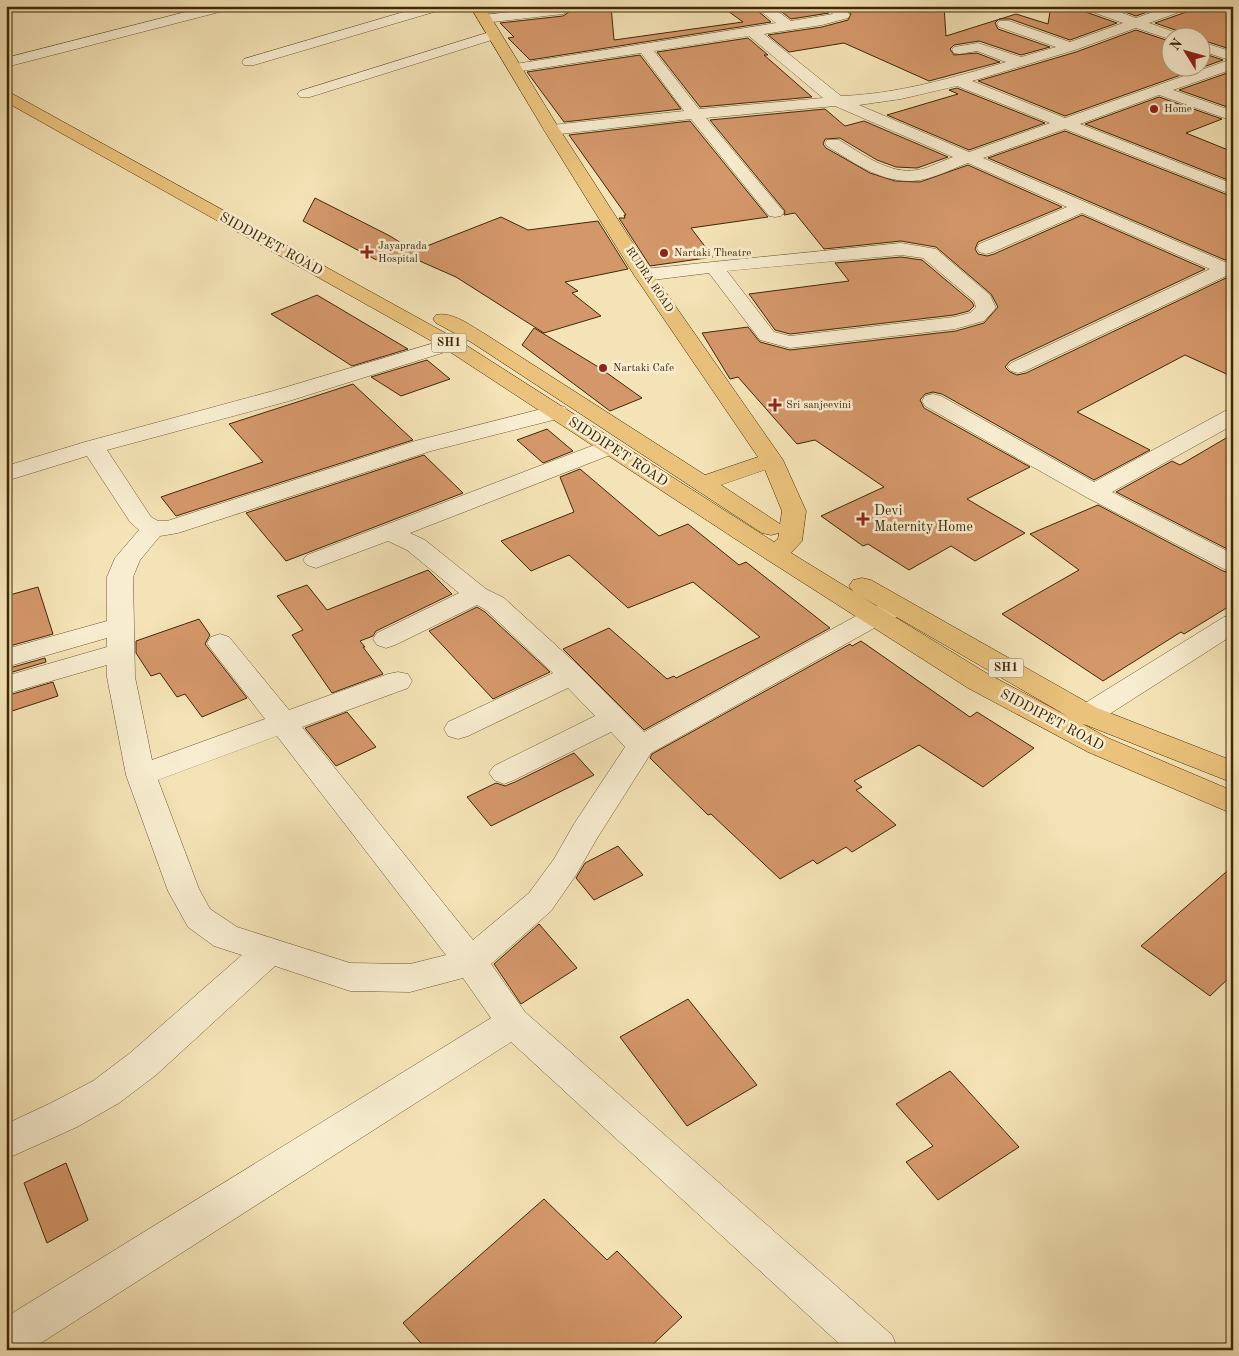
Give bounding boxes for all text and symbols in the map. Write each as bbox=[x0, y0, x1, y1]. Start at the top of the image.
north arrow bbox=[1162, 28, 1212, 78]
text: N bbox=[1168, 36, 1185, 53]
marker: Home bbox=[1148, 103, 1160, 115]
place label: Home bbox=[1164, 104, 1192, 115]
street label: SIDDIPET ROAD bbox=[217, 210, 325, 278]
place label: Jayaprada Hospital bbox=[378, 241, 427, 265]
marker: Jayaprada Hospital bbox=[360, 245, 374, 259]
street label: RUDRA ROAD bbox=[623, 245, 675, 315]
marker: Nartaki Theatre bbox=[658, 247, 670, 259]
place label: Nartaki Theatre bbox=[674, 248, 751, 259]
road number: SH1 bbox=[432, 333, 466, 352]
marker: Nartaki Cafe bbox=[597, 362, 609, 374]
place label: Nartaki Cafe bbox=[613, 363, 674, 374]
marker: Sri sanjeevini bbox=[768, 398, 782, 412]
place label: Sri sanjeevini bbox=[786, 400, 851, 411]
street label: SIDDIPET ROAD bbox=[566, 415, 670, 489]
place label: Devi Maternity Home bbox=[874, 504, 973, 534]
marker: Devi Maternity Home bbox=[856, 512, 870, 526]
road number: SH1 bbox=[988, 658, 1024, 678]
street label: SIDDIPET ROAD bbox=[998, 687, 1106, 753]

